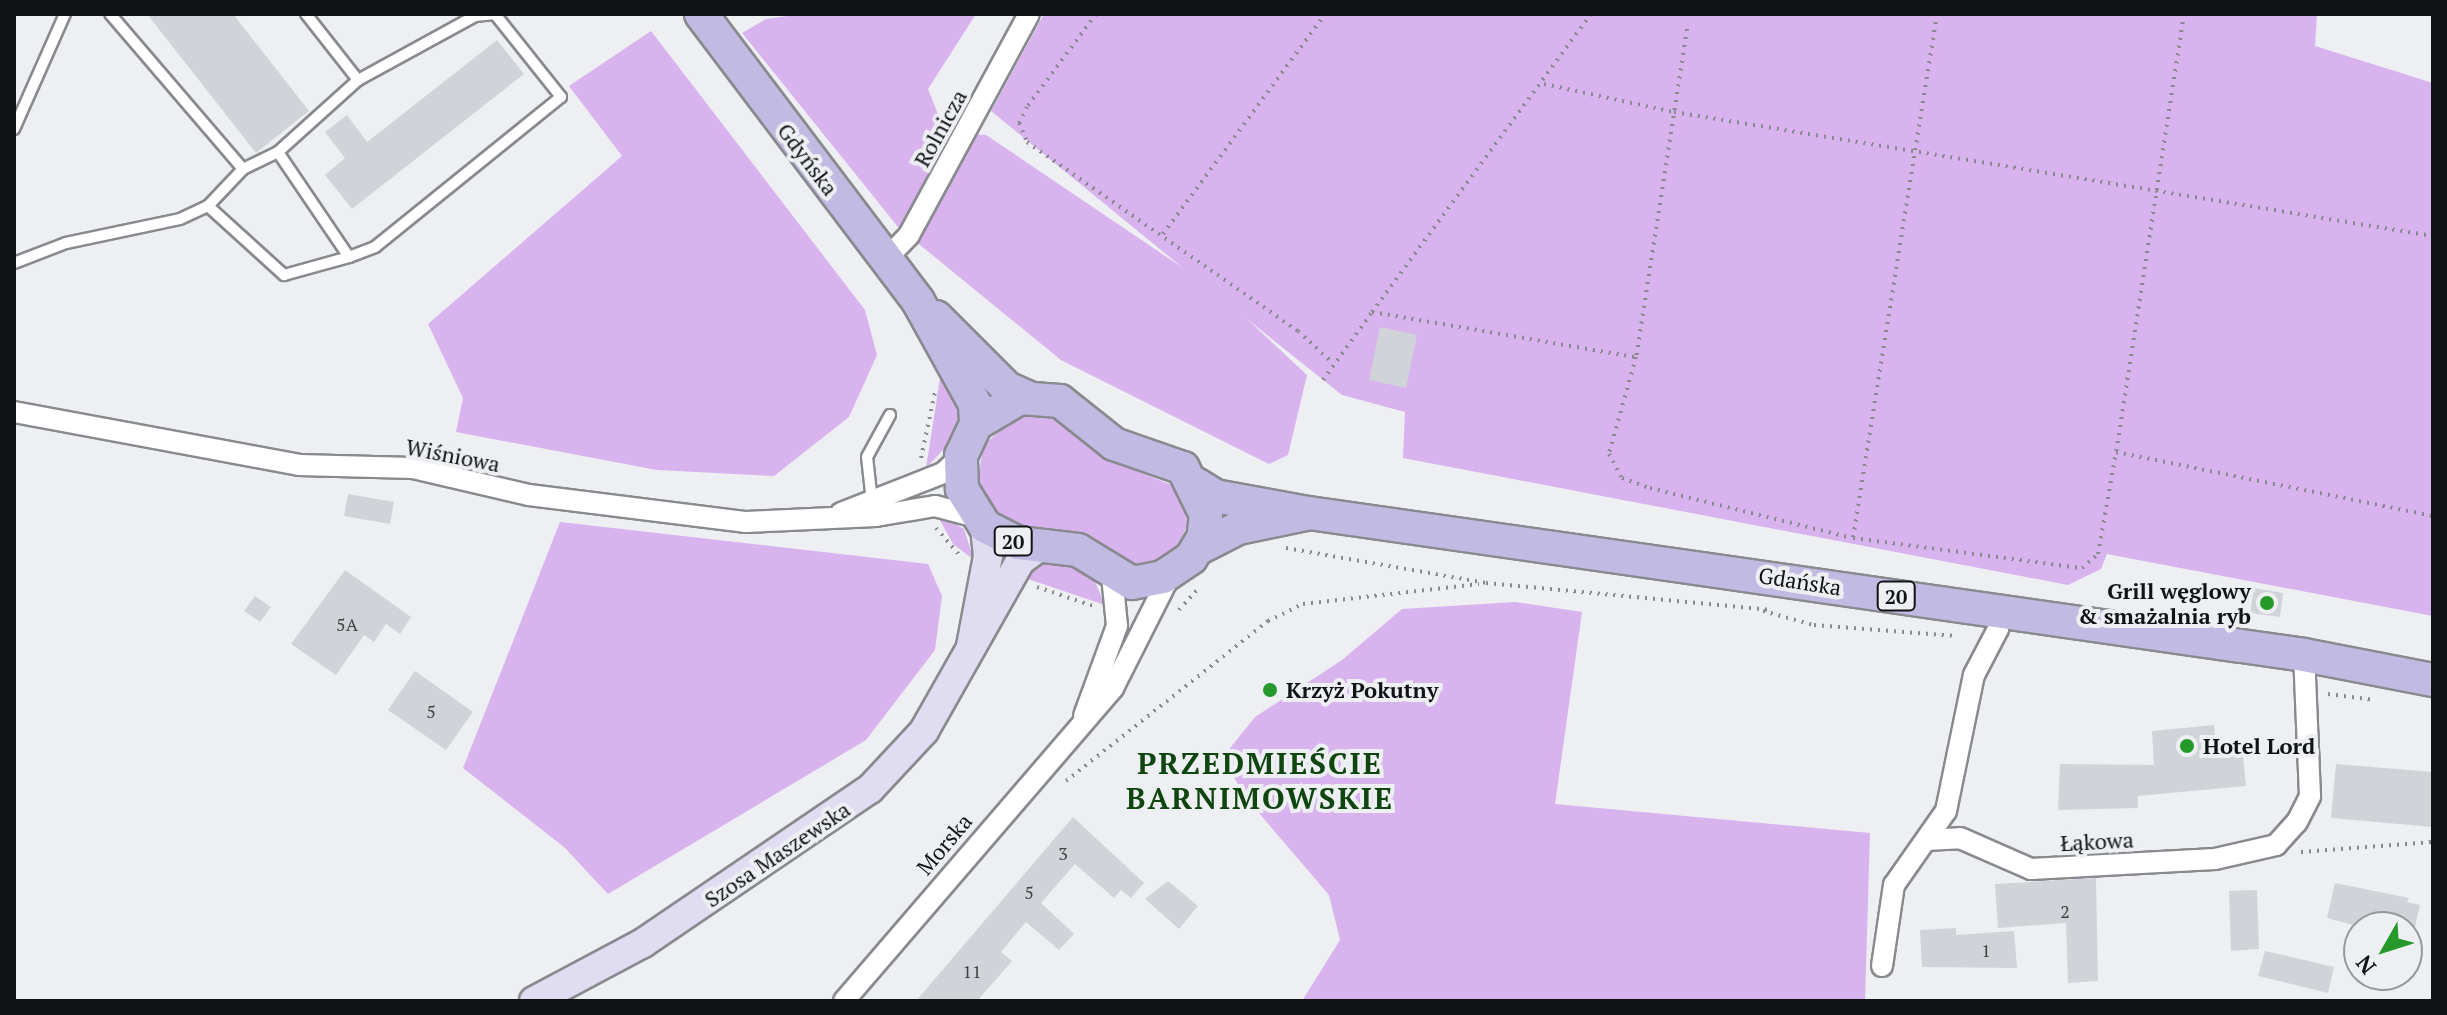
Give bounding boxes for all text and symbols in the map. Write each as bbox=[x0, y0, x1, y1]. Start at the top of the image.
street label: Rolnicza bbox=[908, 85, 972, 171]
street label: Gdyńska bbox=[772, 118, 844, 200]
street label: Wiśniowa bbox=[404, 433, 502, 477]
road number: 20 bbox=[993, 525, 1033, 557]
street label: Gdańska bbox=[1757, 561, 1843, 601]
place label: Grill węglowy & smażalnia ryb bbox=[2078, 577, 2251, 628]
road number: 20 bbox=[1876, 580, 1916, 612]
marker: Grill węglowy & smażalnia ryb bbox=[2258, 594, 2276, 612]
house number: 5A bbox=[336, 613, 358, 635]
place label: Krzyż Pokutny bbox=[1286, 677, 1438, 703]
marker: Krzyż Pokutny bbox=[1261, 681, 1279, 699]
house number: 5 bbox=[426, 700, 436, 722]
place label: Hotel Lord bbox=[2203, 733, 2315, 759]
marker: Hotel Lord bbox=[2178, 737, 2196, 755]
district label: PRZEDMIEŚCIE BARNIMOWSKIE bbox=[1126, 745, 1394, 816]
street label: Szosa Maszewska bbox=[699, 796, 855, 912]
street label: Morska bbox=[911, 808, 977, 880]
street label: Łąkowa bbox=[2060, 826, 2134, 856]
house number: 3 bbox=[1058, 842, 1068, 864]
house number: 5 bbox=[1024, 881, 1034, 903]
house number: 2 bbox=[2060, 900, 2070, 922]
north arrow bbox=[2343, 911, 2423, 991]
house number: 1 bbox=[1981, 939, 1991, 961]
text: N bbox=[2349, 950, 2382, 981]
house number: 11 bbox=[962, 960, 982, 982]

